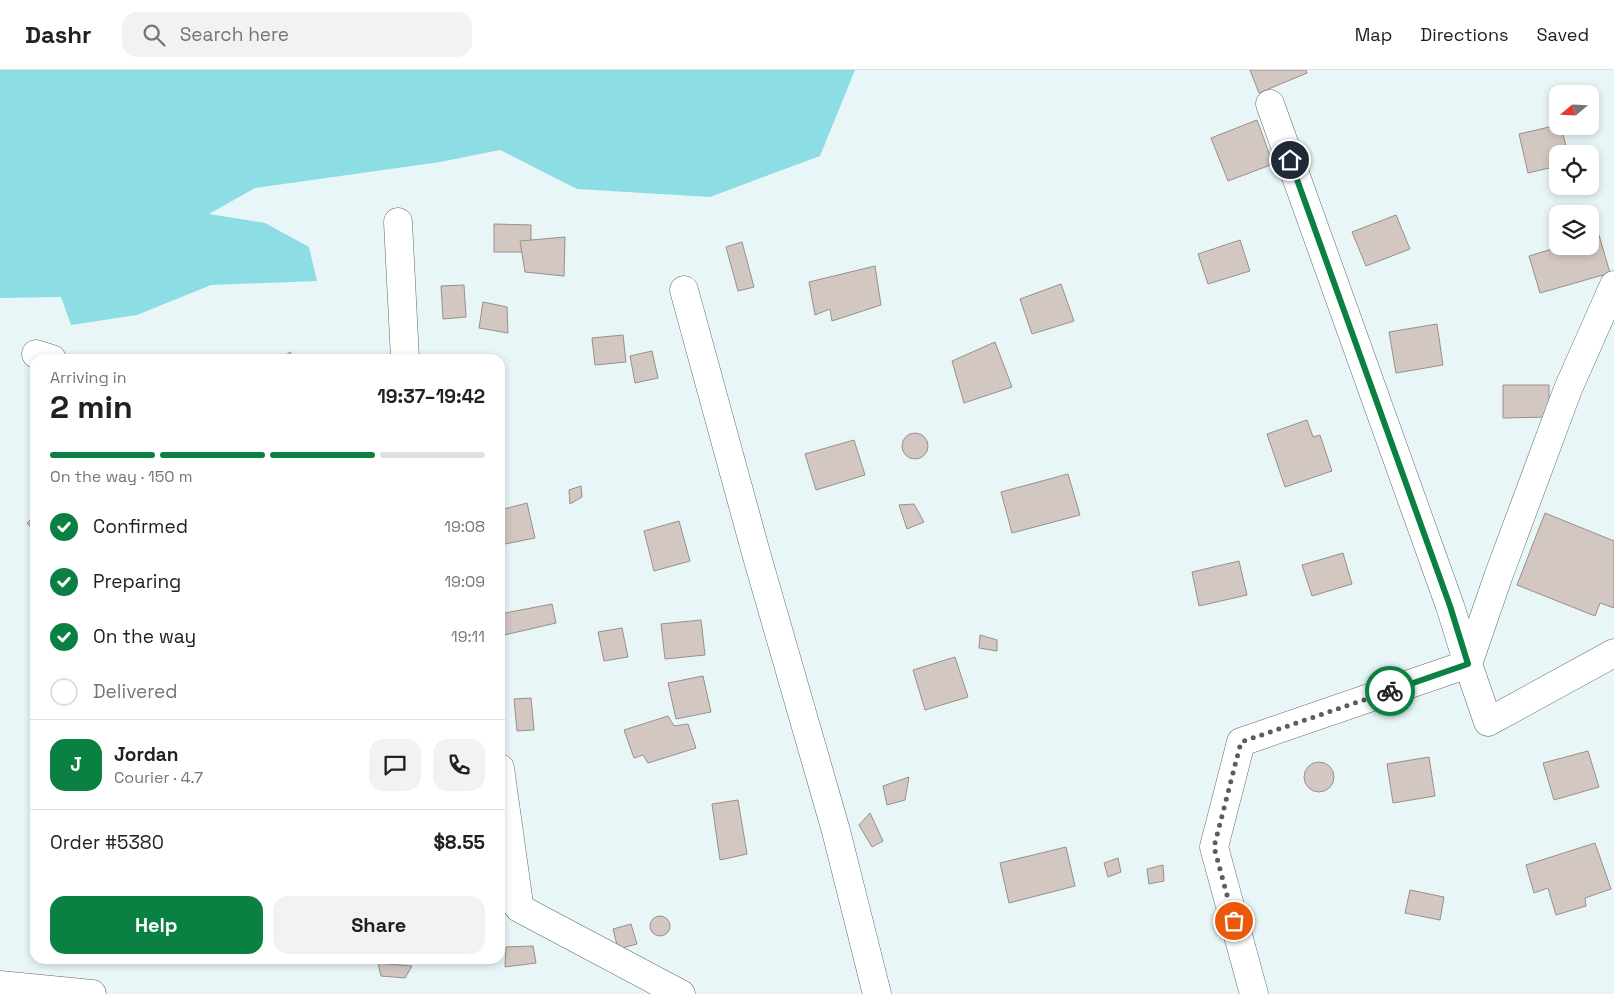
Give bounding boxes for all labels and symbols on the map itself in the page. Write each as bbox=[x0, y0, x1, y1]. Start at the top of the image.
north arrow bbox=[1549, 85, 1599, 135]
pin bbox=[1269, 139, 1311, 181]
courier bbox=[1365, 666, 1415, 716]
pin bbox=[1213, 900, 1255, 942]

